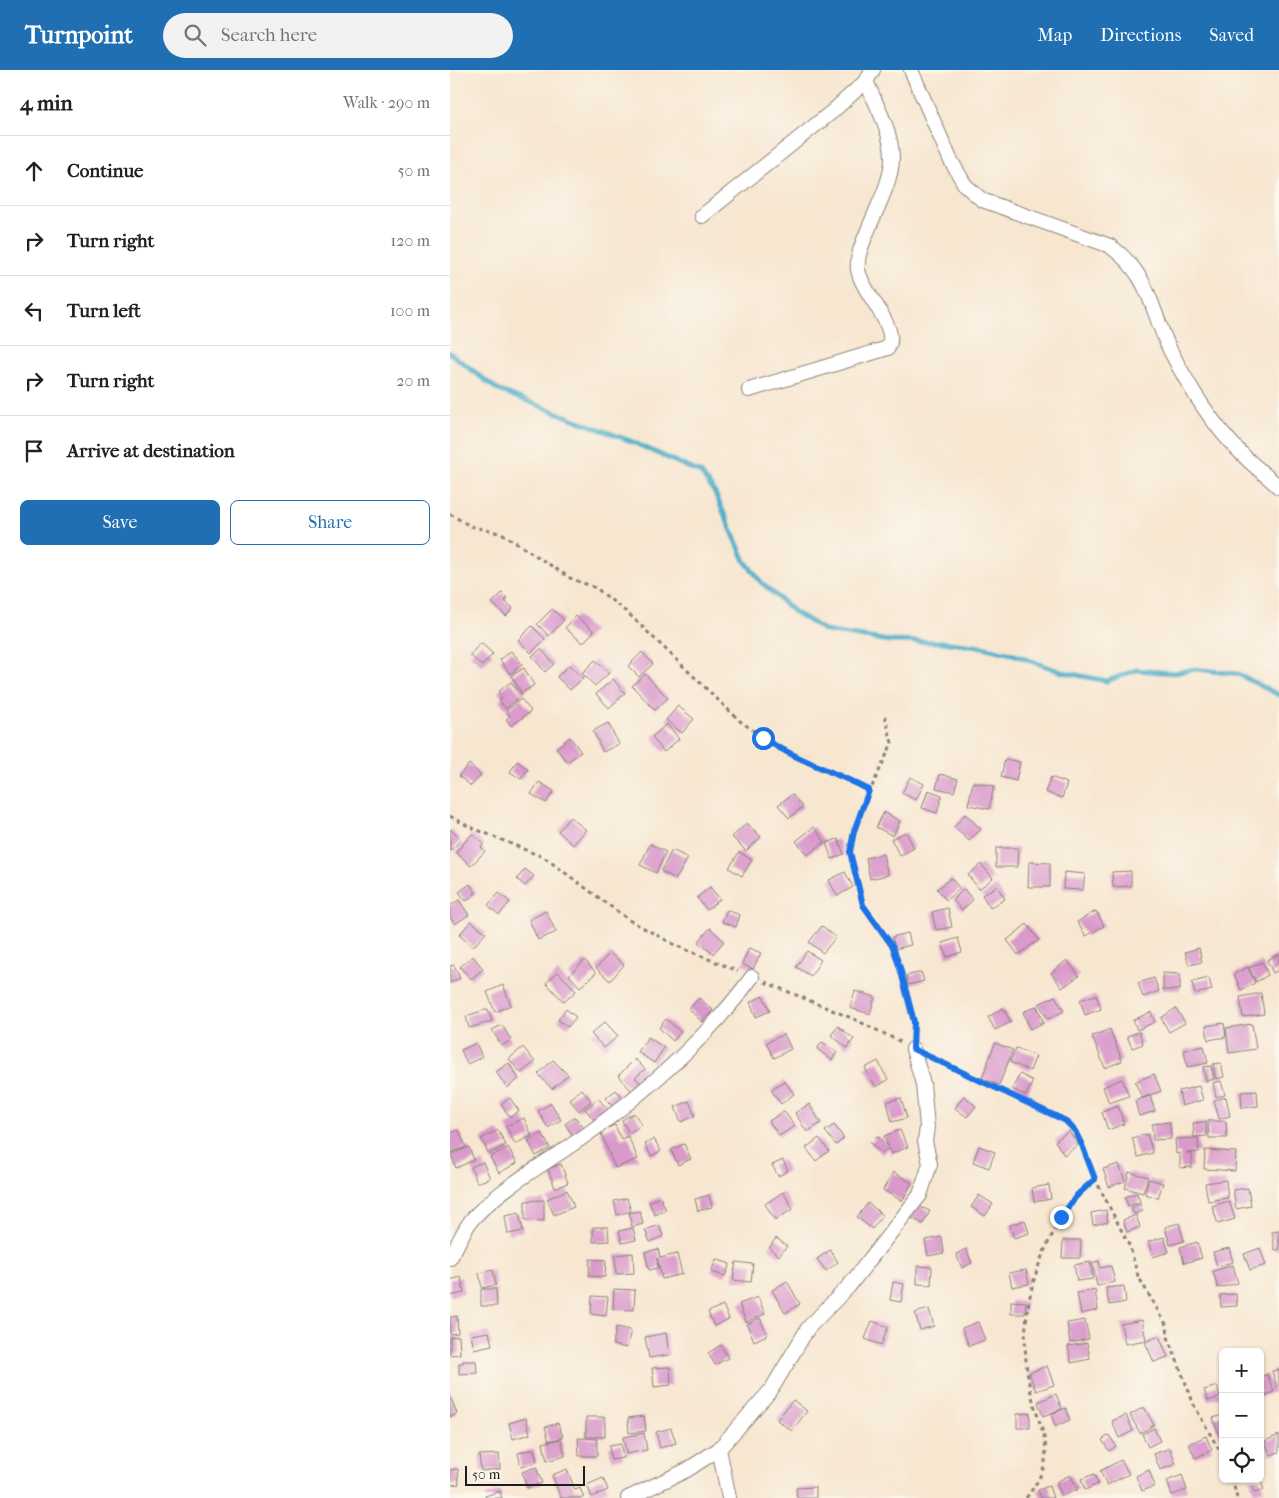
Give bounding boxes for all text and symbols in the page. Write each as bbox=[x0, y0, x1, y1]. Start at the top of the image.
search box bbox=[163, 13, 513, 58]
text: Turnpoint bbox=[25, 21, 133, 49]
icon: search bbox=[181, 21, 209, 49]
text: Search here bbox=[221, 24, 317, 46]
text: Map bbox=[1038, 25, 1072, 46]
text: Directions bbox=[1100, 25, 1181, 46]
text: Saved bbox=[1209, 25, 1254, 46]
text: 4 min bbox=[20, 91, 73, 115]
text: Walk · 290 m bbox=[343, 93, 430, 112]
icon: ahead bbox=[20, 157, 48, 185]
text: Continue bbox=[67, 160, 143, 182]
text: 50 m bbox=[398, 161, 430, 180]
icon: right bbox=[20, 227, 48, 255]
text: Turn right bbox=[67, 230, 154, 252]
text: 120 m bbox=[391, 231, 430, 250]
icon: left bbox=[20, 297, 48, 325]
text: Turn left bbox=[67, 300, 141, 322]
text: 100 m bbox=[390, 301, 430, 320]
icon: right bbox=[20, 367, 48, 395]
text: Turn right bbox=[67, 370, 154, 392]
text: 20 m bbox=[396, 371, 430, 390]
icon: arrive bbox=[20, 437, 48, 465]
text: Arrive at destination bbox=[67, 440, 235, 462]
button: Save bbox=[20, 500, 220, 545]
button: Share bbox=[230, 500, 430, 545]
route start bbox=[752, 727, 775, 750]
route end bbox=[1050, 1206, 1073, 1229]
map controls bbox=[1219, 1348, 1264, 1483]
button: + bbox=[1219, 1348, 1264, 1393]
button: − bbox=[1219, 1393, 1264, 1438]
button: locate bbox=[1219, 1438, 1264, 1483]
scale bar bbox=[465, 1463, 585, 1486]
text: 50 m bbox=[472, 1466, 500, 1483]

